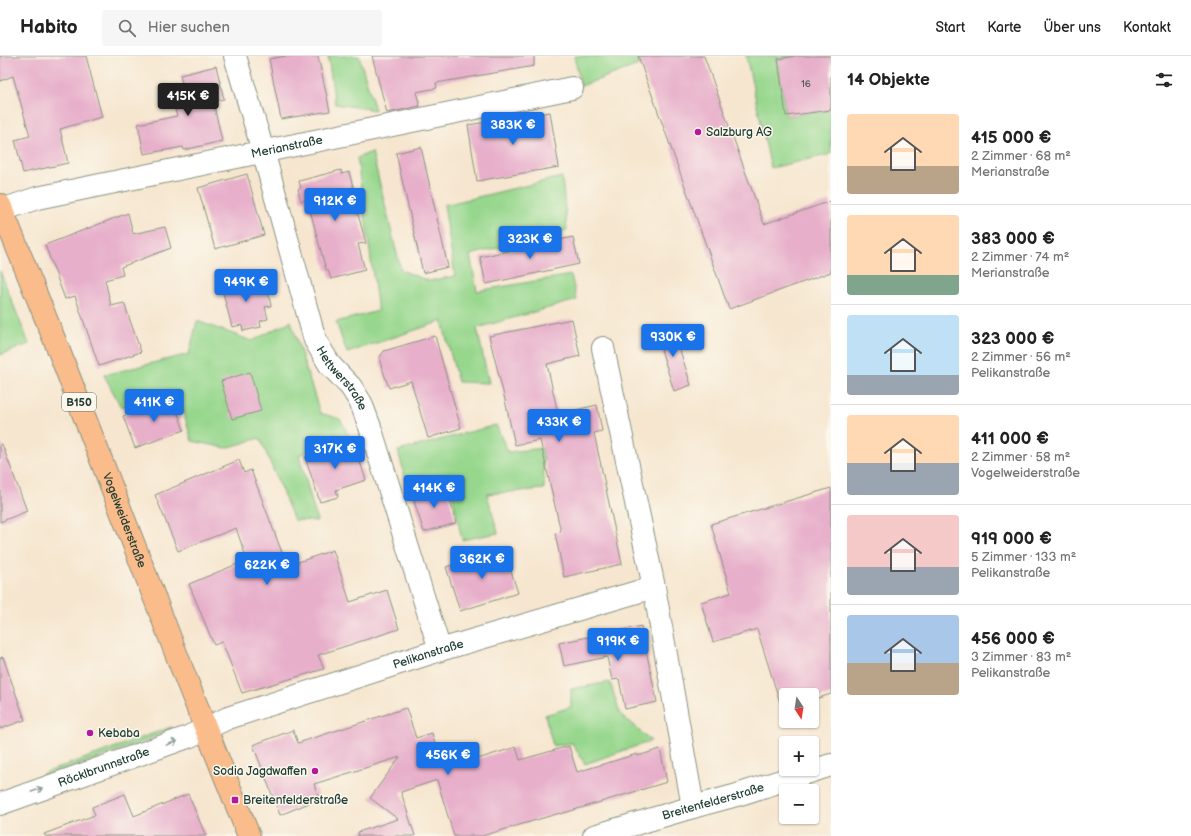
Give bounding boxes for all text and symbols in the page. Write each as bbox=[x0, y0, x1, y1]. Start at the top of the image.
search box bbox=[102, 10, 382, 46]
text: Habito bbox=[20, 16, 78, 39]
icon: search bbox=[116, 17, 138, 39]
text: Hier suchen bbox=[148, 18, 230, 37]
text: Start bbox=[935, 19, 965, 36]
text: Karte bbox=[987, 19, 1021, 36]
text: Über uns bbox=[1043, 19, 1101, 36]
text: Kontakt bbox=[1123, 19, 1171, 36]
icon: filters bbox=[1153, 69, 1175, 91]
text: 14 Objekte bbox=[847, 70, 930, 90]
house number: 16 bbox=[801, 78, 811, 90]
pin: 415K € bbox=[155, 83, 221, 117]
text: 415K € bbox=[167, 88, 209, 104]
pin: 383K € bbox=[480, 112, 546, 146]
text: 383K € bbox=[490, 117, 536, 133]
place label: Salzburg AG bbox=[706, 125, 772, 140]
marker: Salzburg AG bbox=[693, 127, 703, 137]
text: 415 000 € bbox=[971, 128, 1051, 148]
icon: home bbox=[879, 130, 927, 178]
street label: Merianstraße bbox=[250, 132, 324, 161]
text: 2 Zimmer · 68 m² bbox=[971, 148, 1071, 164]
text: Merianstraße bbox=[971, 164, 1050, 180]
pin: 912K € bbox=[302, 188, 368, 222]
text: 912K € bbox=[313, 193, 357, 209]
pin: 323K € bbox=[497, 226, 563, 260]
text: 383 000 € bbox=[971, 229, 1055, 249]
text: 323K € bbox=[508, 231, 552, 247]
icon: home bbox=[879, 231, 927, 279]
text: 2 Zimmer · 74 m² bbox=[971, 249, 1069, 265]
text: Merianstraße bbox=[971, 265, 1050, 281]
pin: 949K € bbox=[213, 269, 279, 303]
text: 949K € bbox=[223, 274, 269, 290]
pin: 930K € bbox=[640, 324, 706, 358]
text: 930K € bbox=[650, 329, 696, 345]
text: 323 000 € bbox=[971, 329, 1054, 349]
icon: home bbox=[879, 331, 927, 379]
street label: Hettwerstraße bbox=[313, 343, 370, 412]
text: 2 Zimmer · 56 m² bbox=[971, 349, 1071, 365]
text: Pelikanstraße bbox=[971, 365, 1050, 381]
pin: 411K € bbox=[121, 389, 187, 423]
road number: B150 bbox=[62, 393, 96, 411]
text: 411K € bbox=[134, 394, 174, 410]
pin: 433K € bbox=[526, 409, 592, 443]
text: 433K € bbox=[537, 414, 582, 430]
text: 411 000 € bbox=[971, 429, 1049, 449]
icon: home bbox=[879, 431, 927, 479]
pin: 317K € bbox=[302, 436, 368, 470]
text: 317K € bbox=[314, 441, 356, 457]
text: 2 Zimmer · 58 m² bbox=[971, 449, 1070, 465]
text: Vogelweiderstraße bbox=[971, 465, 1080, 481]
street label: Vogelweiderstraße bbox=[99, 471, 150, 570]
pin: 414K € bbox=[401, 475, 467, 509]
text: 414K € bbox=[413, 480, 455, 496]
text: 919 000 € bbox=[971, 529, 1052, 549]
icon: home bbox=[879, 531, 927, 579]
pin: 362K € bbox=[449, 546, 515, 580]
text: 5 Zimmer · 133 m² bbox=[971, 549, 1076, 565]
text: 362K € bbox=[459, 551, 505, 567]
pin: 622K € bbox=[234, 552, 300, 586]
text: 622K € bbox=[244, 557, 290, 573]
text: Pelikanstraße bbox=[971, 565, 1050, 581]
pin: 919K € bbox=[585, 628, 651, 662]
text: 456 000 € bbox=[971, 629, 1055, 649]
icon: home bbox=[879, 631, 927, 679]
text: 919K € bbox=[597, 633, 639, 649]
street label: Pelikanstraße bbox=[391, 636, 465, 672]
text: 3 Zimmer · 83 m² bbox=[971, 649, 1071, 665]
text: Pelikanstraße bbox=[971, 665, 1050, 681]
north arrow bbox=[779, 688, 819, 728]
map controls bbox=[779, 688, 819, 824]
place label: Kebaba bbox=[98, 726, 140, 741]
marker: Kebaba bbox=[85, 728, 95, 738]
button: + bbox=[779, 736, 819, 776]
one-way arrow bbox=[166, 738, 178, 746]
pin: 456K € bbox=[415, 742, 481, 776]
street label: Röcklbrunnstraße bbox=[56, 744, 151, 790]
text: 456K € bbox=[425, 747, 471, 763]
place label: Sodia Jagdwaffen bbox=[213, 764, 307, 779]
marker: Sodia Jagdwaffen bbox=[310, 766, 320, 776]
street label: Breitenfelderstraße bbox=[660, 779, 766, 823]
button: − bbox=[779, 784, 819, 824]
one-way arrow bbox=[30, 786, 42, 794]
place label: Breitenfelderstraße bbox=[243, 793, 348, 808]
marker: Breitenfelderstraße bbox=[230, 795, 240, 805]

